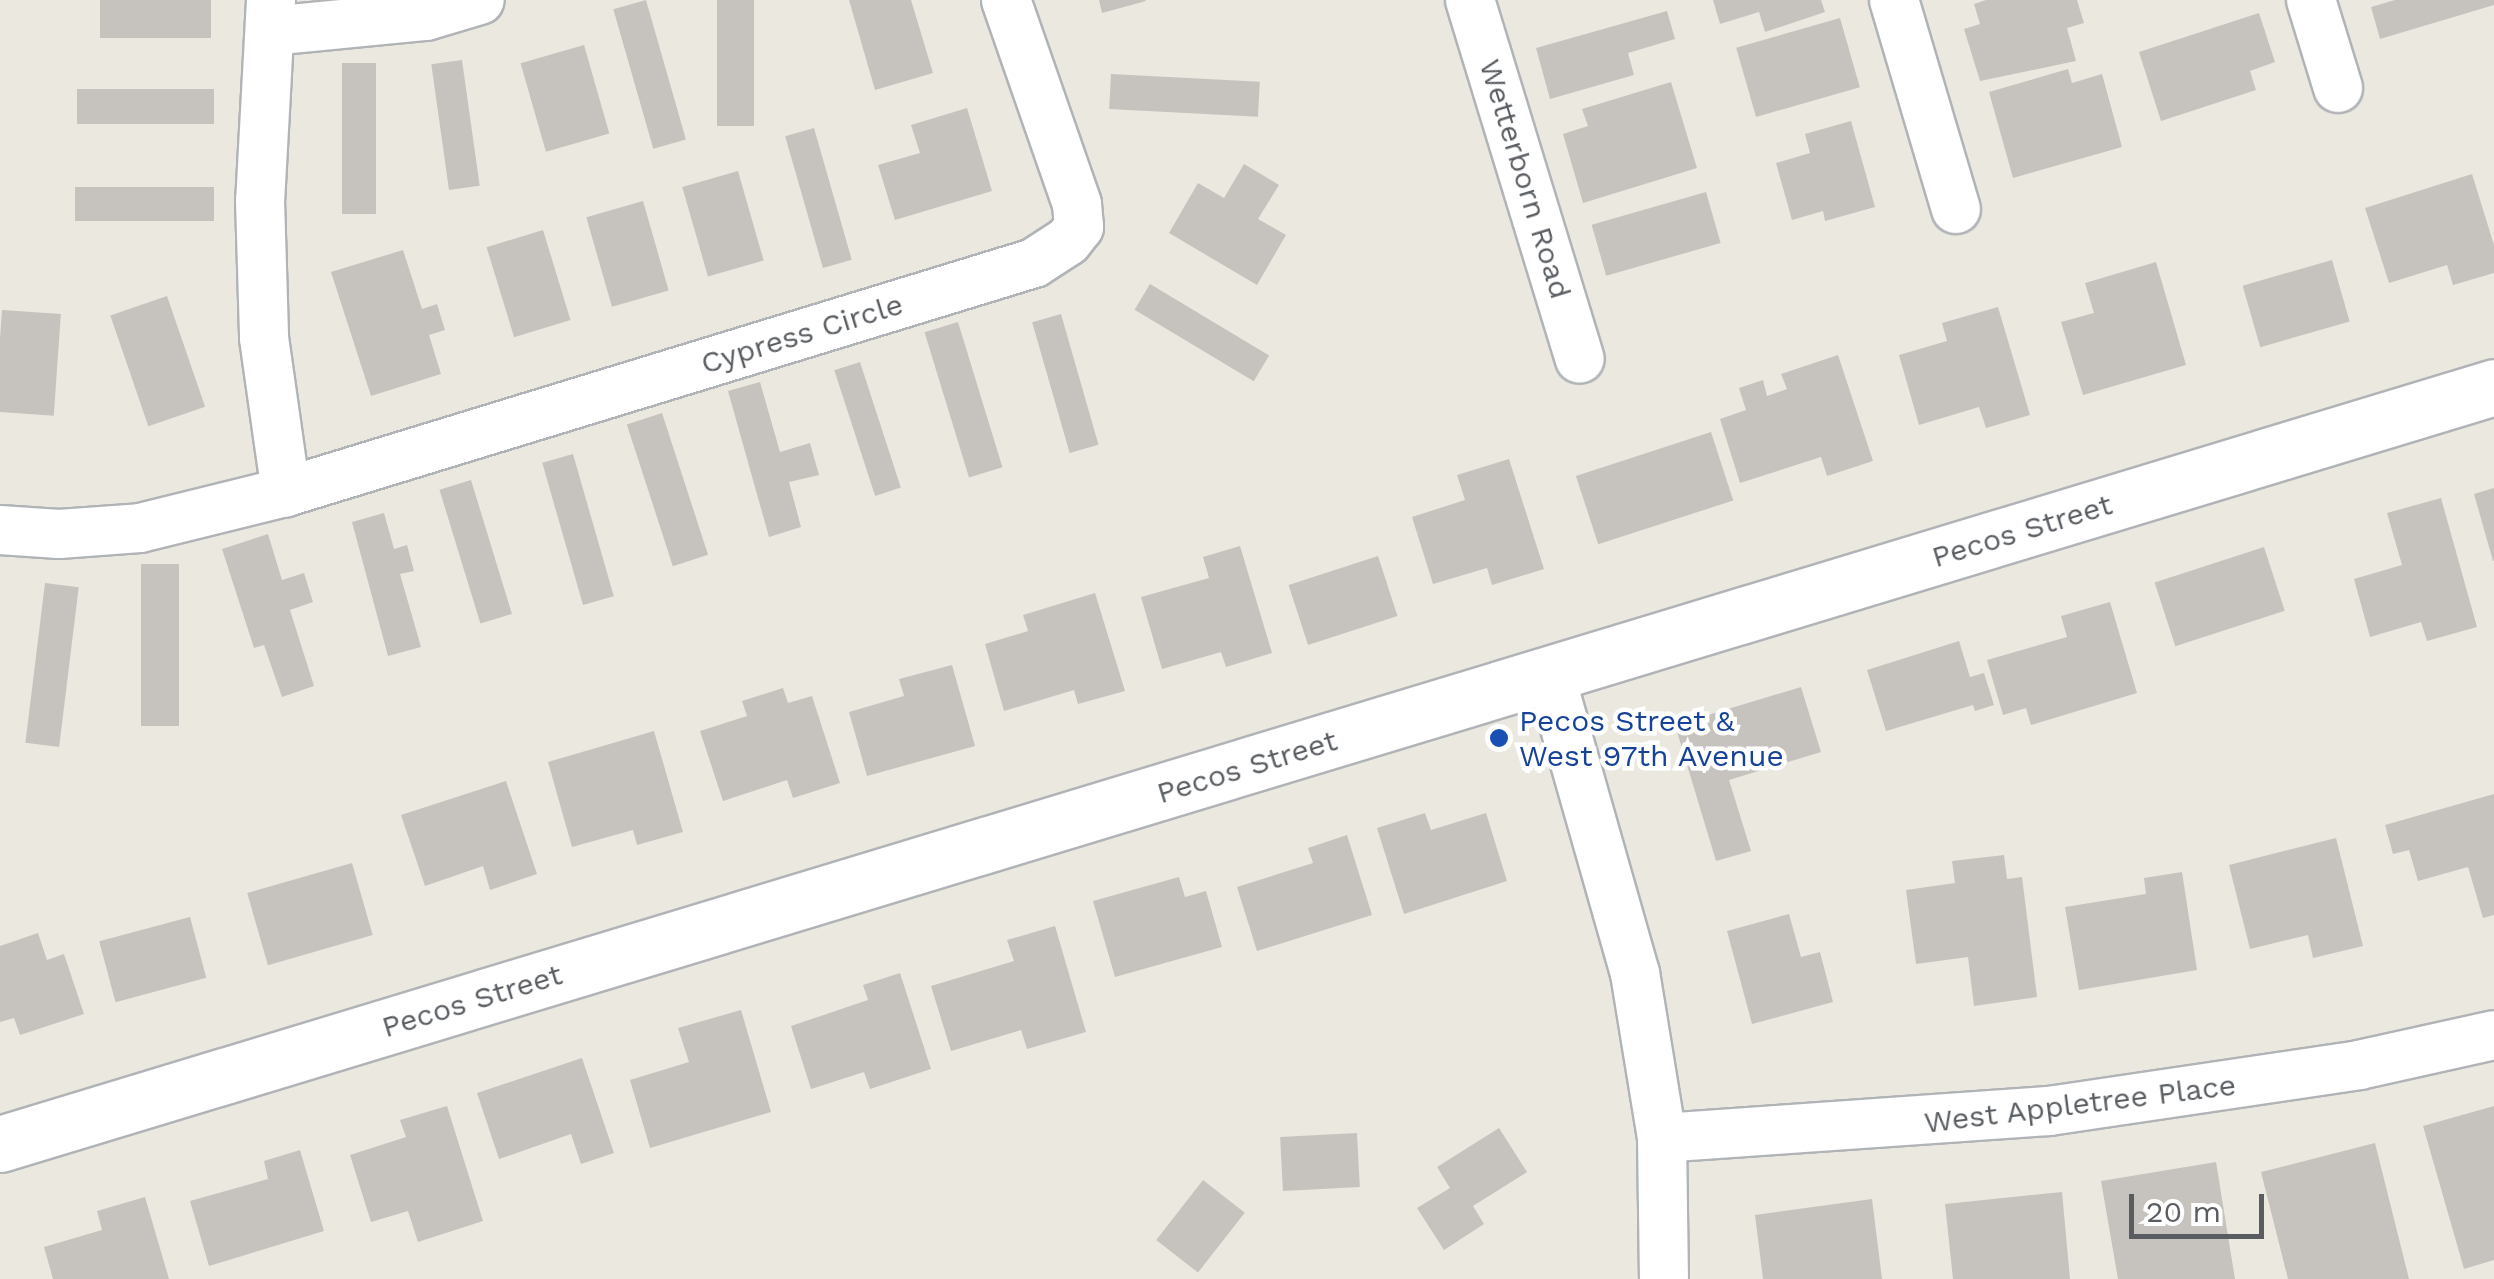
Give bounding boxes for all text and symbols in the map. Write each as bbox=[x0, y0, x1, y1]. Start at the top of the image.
street label: Wetterborn Road bbox=[1471, 55, 1579, 303]
street label: Cypress Circle bbox=[697, 286, 907, 382]
street label: Pecos Street bbox=[1928, 487, 2116, 575]
place label: Pecos Street & West 97th Avenue bbox=[1519, 703, 1785, 774]
street label: Pecos Street bbox=[1153, 723, 1341, 811]
marker: Pecos Street & West 97th Avenue bbox=[1488, 727, 1510, 749]
street label: Pecos Street bbox=[378, 957, 566, 1045]
street label: West Appletree Place bbox=[1922, 1067, 2238, 1141]
scale bar bbox=[2134, 1174, 2269, 1236]
text: 20 m bbox=[2146, 1194, 2221, 1229]

